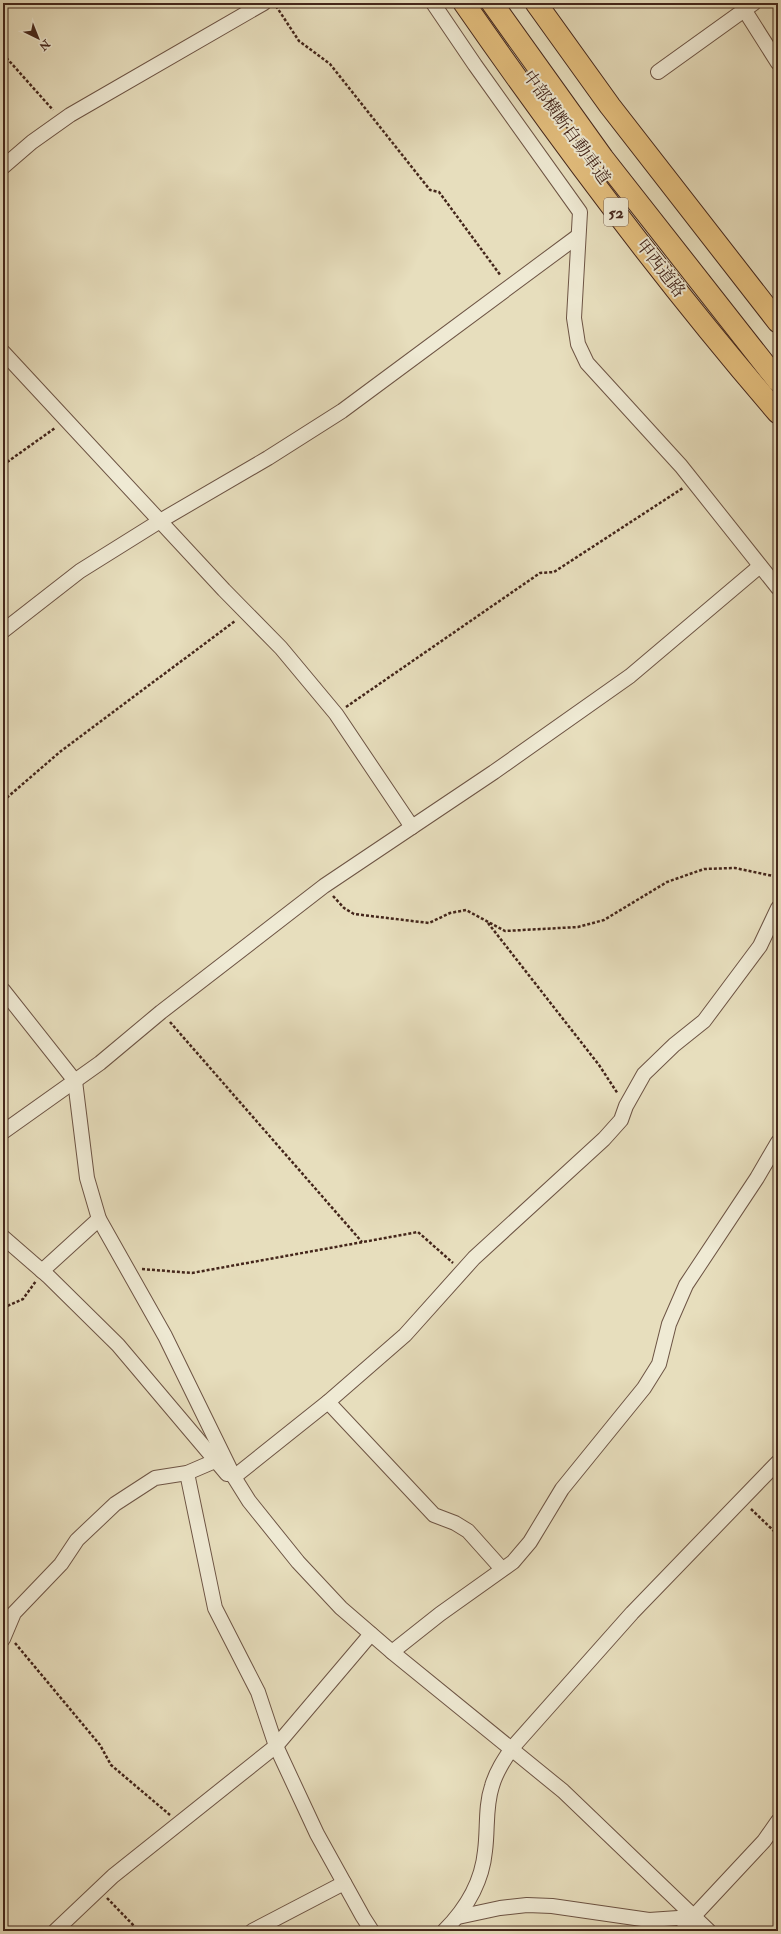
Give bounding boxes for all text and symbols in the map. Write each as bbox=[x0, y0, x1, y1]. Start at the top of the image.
north arrow bbox=[18, 18, 58, 58]
text: N bbox=[36, 36, 53, 54]
street label: 中部横断自動車道 bbox=[518, 66, 615, 188]
road number: 52 bbox=[604, 198, 628, 226]
street label: 甲西道路 bbox=[631, 235, 690, 302]

